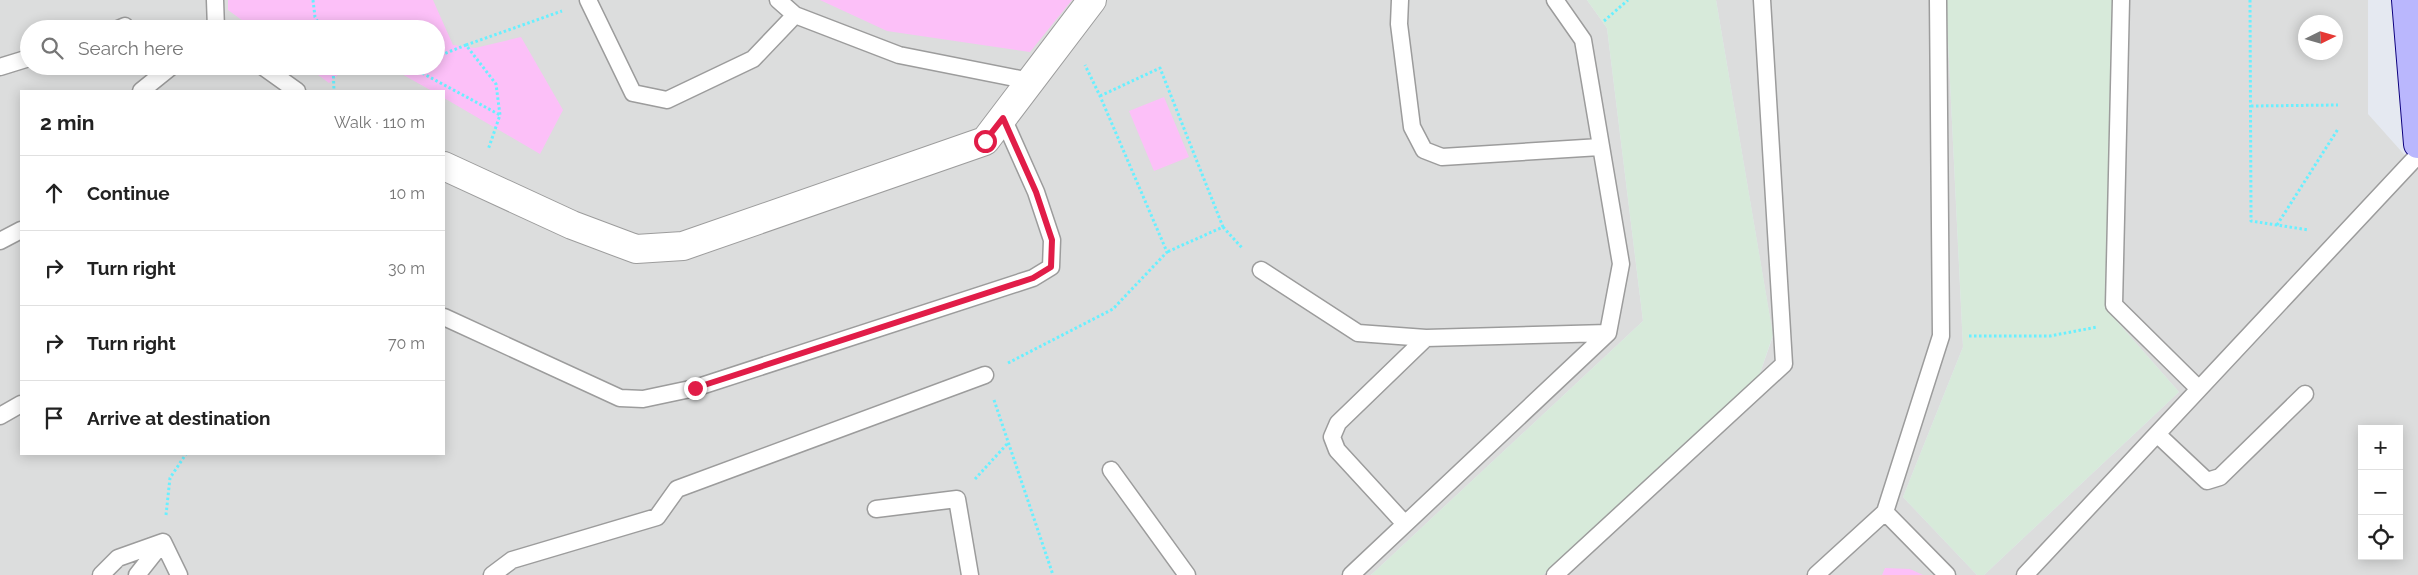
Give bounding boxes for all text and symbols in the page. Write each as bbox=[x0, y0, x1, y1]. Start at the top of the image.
north arrow bbox=[2298, 15, 2343, 60]
search box bbox=[20, 20, 445, 75]
icon: search bbox=[38, 34, 66, 62]
text: Search here bbox=[78, 37, 184, 59]
text: 2 min bbox=[40, 110, 94, 135]
text: Walk · 110 m bbox=[334, 113, 425, 132]
route start bbox=[974, 130, 997, 153]
icon: ahead bbox=[40, 179, 68, 207]
text: Continue bbox=[87, 182, 170, 204]
text: 10 m bbox=[390, 184, 425, 203]
icon: right bbox=[40, 254, 68, 282]
text: Turn right bbox=[87, 257, 176, 279]
text: 30 m bbox=[388, 259, 425, 278]
icon: right bbox=[40, 329, 68, 357]
text: Turn right bbox=[87, 332, 176, 354]
text: 70 m bbox=[388, 334, 425, 353]
route end bbox=[684, 377, 707, 400]
icon: arrive bbox=[40, 404, 68, 432]
text: Arrive at destination bbox=[87, 407, 271, 429]
map controls bbox=[2358, 425, 2403, 560]
button: + bbox=[2358, 425, 2403, 470]
button: − bbox=[2358, 470, 2403, 515]
button: locate bbox=[2358, 515, 2403, 560]

